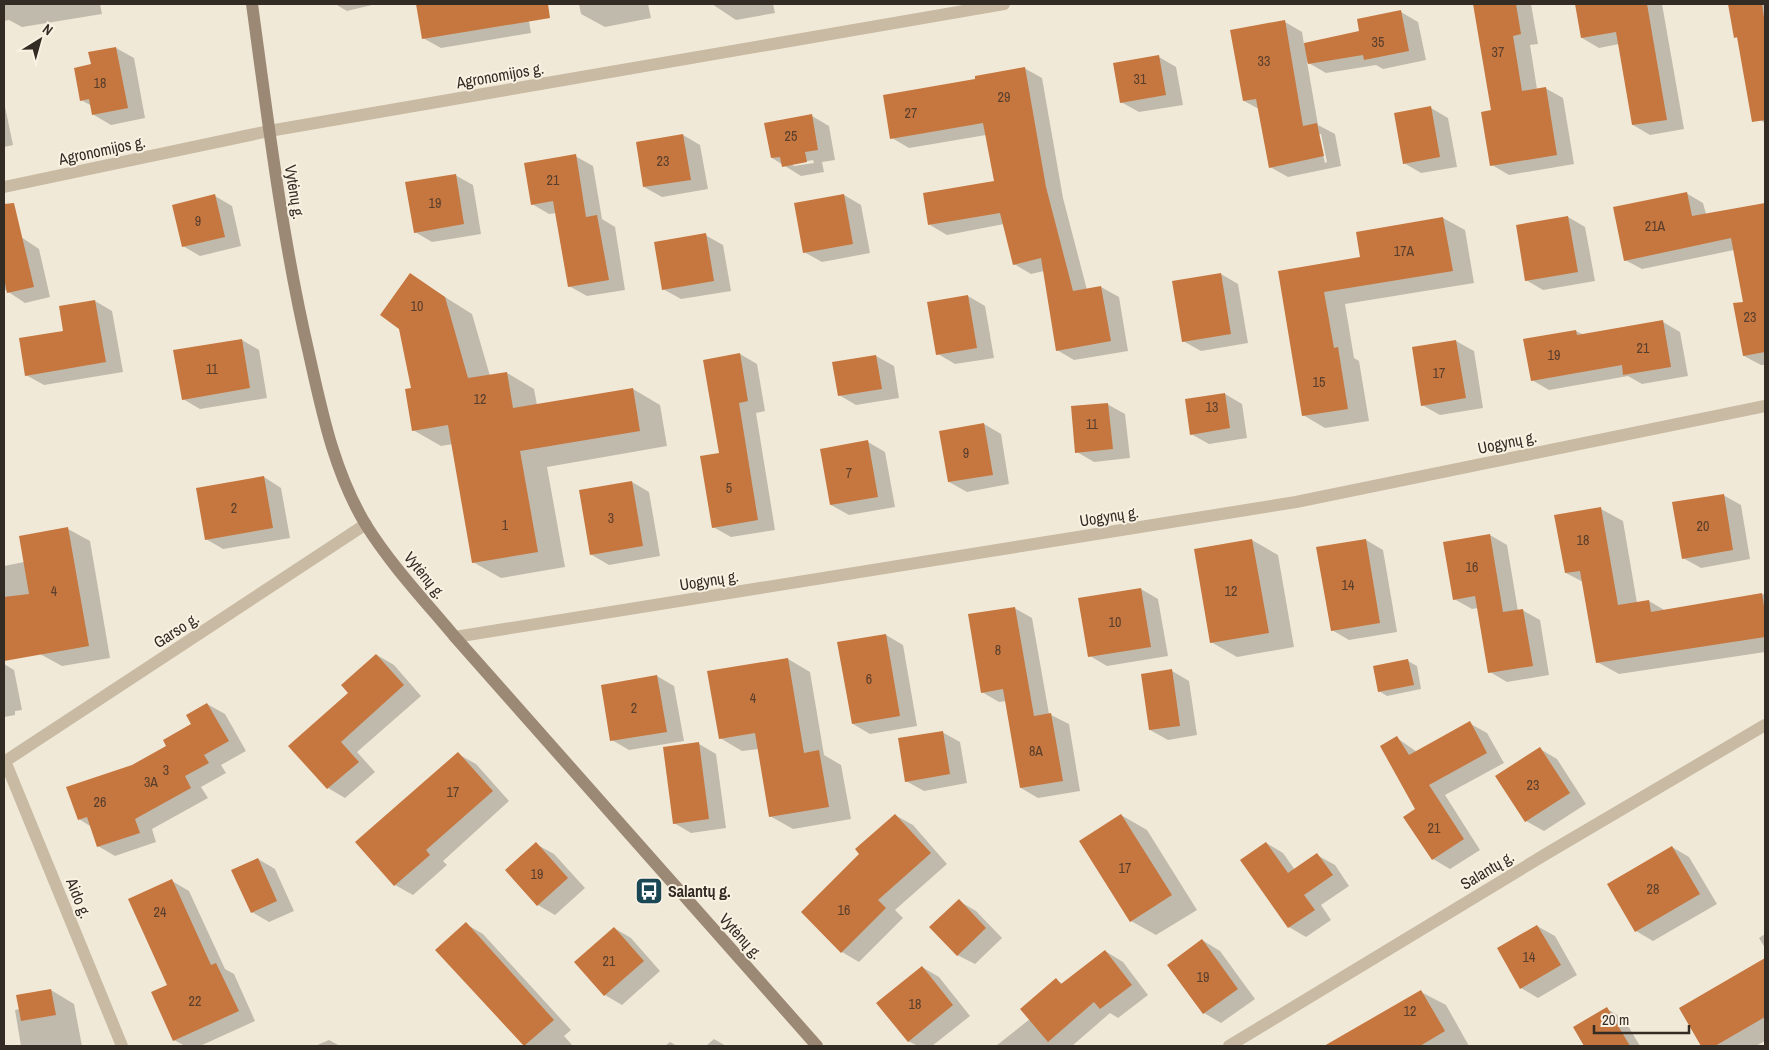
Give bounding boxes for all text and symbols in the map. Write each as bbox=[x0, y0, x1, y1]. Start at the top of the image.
north arrow bbox=[15, 15, 65, 65]
text: N bbox=[39, 20, 57, 39]
house number: 35 bbox=[1372, 33, 1384, 51]
house number: 37 bbox=[1492, 43, 1504, 61]
house number: 33 bbox=[1258, 52, 1270, 70]
street label: Agronomijos g. bbox=[454, 57, 545, 94]
house number: 31 bbox=[1134, 70, 1147, 88]
house number: 18 bbox=[94, 74, 106, 92]
house number: 29 bbox=[998, 88, 1010, 106]
house number: 27 bbox=[905, 104, 917, 122]
house number: 25 bbox=[785, 127, 797, 145]
street label: Agronomijos g. bbox=[56, 130, 147, 170]
house number: 23 bbox=[657, 152, 669, 170]
street label: Vytėnų g. bbox=[280, 163, 310, 221]
house number: 21 bbox=[547, 171, 560, 189]
house number: 19 bbox=[429, 194, 441, 212]
house number: 9 bbox=[195, 212, 201, 230]
house number: 21A bbox=[1645, 217, 1666, 235]
house number: 17A bbox=[1394, 242, 1415, 260]
house number: 10 bbox=[411, 297, 423, 315]
house number: 23 bbox=[1744, 308, 1756, 326]
house number: 21 bbox=[1637, 339, 1650, 357]
house number: 19 bbox=[1548, 346, 1560, 364]
house number: 11 bbox=[206, 360, 219, 378]
house number: 17 bbox=[1433, 364, 1445, 382]
house number: 15 bbox=[1313, 373, 1325, 391]
house number: 12 bbox=[474, 390, 486, 408]
house number: 13 bbox=[1206, 398, 1218, 416]
house number: 11 bbox=[1086, 415, 1099, 433]
street label: Uogynų g. bbox=[1475, 425, 1539, 459]
house number: 9 bbox=[963, 444, 969, 462]
house number: 7 bbox=[846, 464, 852, 482]
house number: 5 bbox=[726, 479, 732, 497]
house number: 2 bbox=[231, 499, 237, 517]
street label: Uogynų g. bbox=[1078, 500, 1140, 532]
house number: 3 bbox=[608, 509, 614, 527]
house number: 1 bbox=[502, 516, 509, 534]
house number: 20 bbox=[1697, 517, 1709, 535]
house number: 18 bbox=[1577, 531, 1589, 549]
street label: Vytėnų g. bbox=[399, 547, 451, 603]
house number: 16 bbox=[1466, 558, 1478, 576]
street label: Uogynų g. bbox=[678, 564, 740, 596]
house number: 14 bbox=[1342, 576, 1355, 594]
house number: 4 bbox=[51, 582, 58, 600]
house number: 12 bbox=[1225, 582, 1237, 600]
street label: Garso g. bbox=[149, 607, 203, 653]
house number: 10 bbox=[1109, 613, 1121, 631]
house number: 8 bbox=[995, 641, 1001, 659]
house number: 6 bbox=[866, 670, 872, 688]
house number: 4 bbox=[750, 689, 757, 707]
house number: 2 bbox=[631, 699, 637, 717]
house number: 8A bbox=[1029, 742, 1043, 760]
house number: 3 bbox=[163, 761, 169, 779]
house number: 3A bbox=[144, 773, 158, 791]
house number: 23 bbox=[1527, 776, 1539, 794]
house number: 17 bbox=[447, 783, 459, 801]
house number: 26 bbox=[94, 793, 106, 811]
house number: 21 bbox=[1428, 819, 1441, 837]
street label: Salantų g. bbox=[1456, 845, 1518, 895]
house number: 17 bbox=[1119, 859, 1131, 877]
house number: 19 bbox=[531, 865, 543, 883]
street label: Aido g. bbox=[61, 874, 97, 921]
bus stop icon: Salantų g. bbox=[634, 876, 664, 906]
place label: Salantų g. bbox=[668, 880, 731, 902]
house number: 28 bbox=[1647, 880, 1659, 898]
house number: 16 bbox=[838, 901, 850, 919]
house number: 24 bbox=[154, 903, 167, 921]
street label: Vytėnų g. bbox=[714, 908, 768, 964]
house number: 14 bbox=[1523, 948, 1536, 966]
house number: 21 bbox=[603, 952, 616, 970]
house number: 19 bbox=[1197, 968, 1209, 986]
house number: 22 bbox=[189, 992, 201, 1010]
house number: 18 bbox=[909, 995, 921, 1013]
house number: 12 bbox=[1404, 1002, 1416, 1020]
scale bar bbox=[1594, 1002, 1689, 1034]
text: 20 m bbox=[1602, 1009, 1629, 1030]

